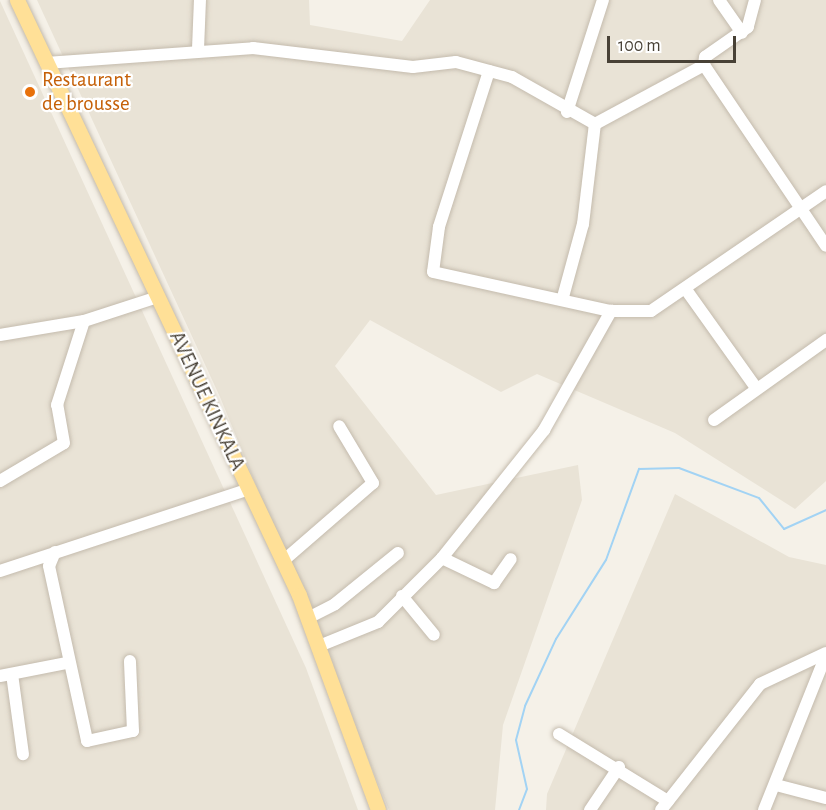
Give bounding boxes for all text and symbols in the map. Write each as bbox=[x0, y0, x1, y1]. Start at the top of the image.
scale bar bbox=[610, 24, 739, 62]
text: 100 m bbox=[618, 37, 661, 55]
place label: Restaurant de brousse bbox=[42, 67, 131, 117]
marker: Restaurant de brousse bbox=[23, 85, 37, 99]
street label: AVENUE KINKALA bbox=[164, 327, 250, 475]

